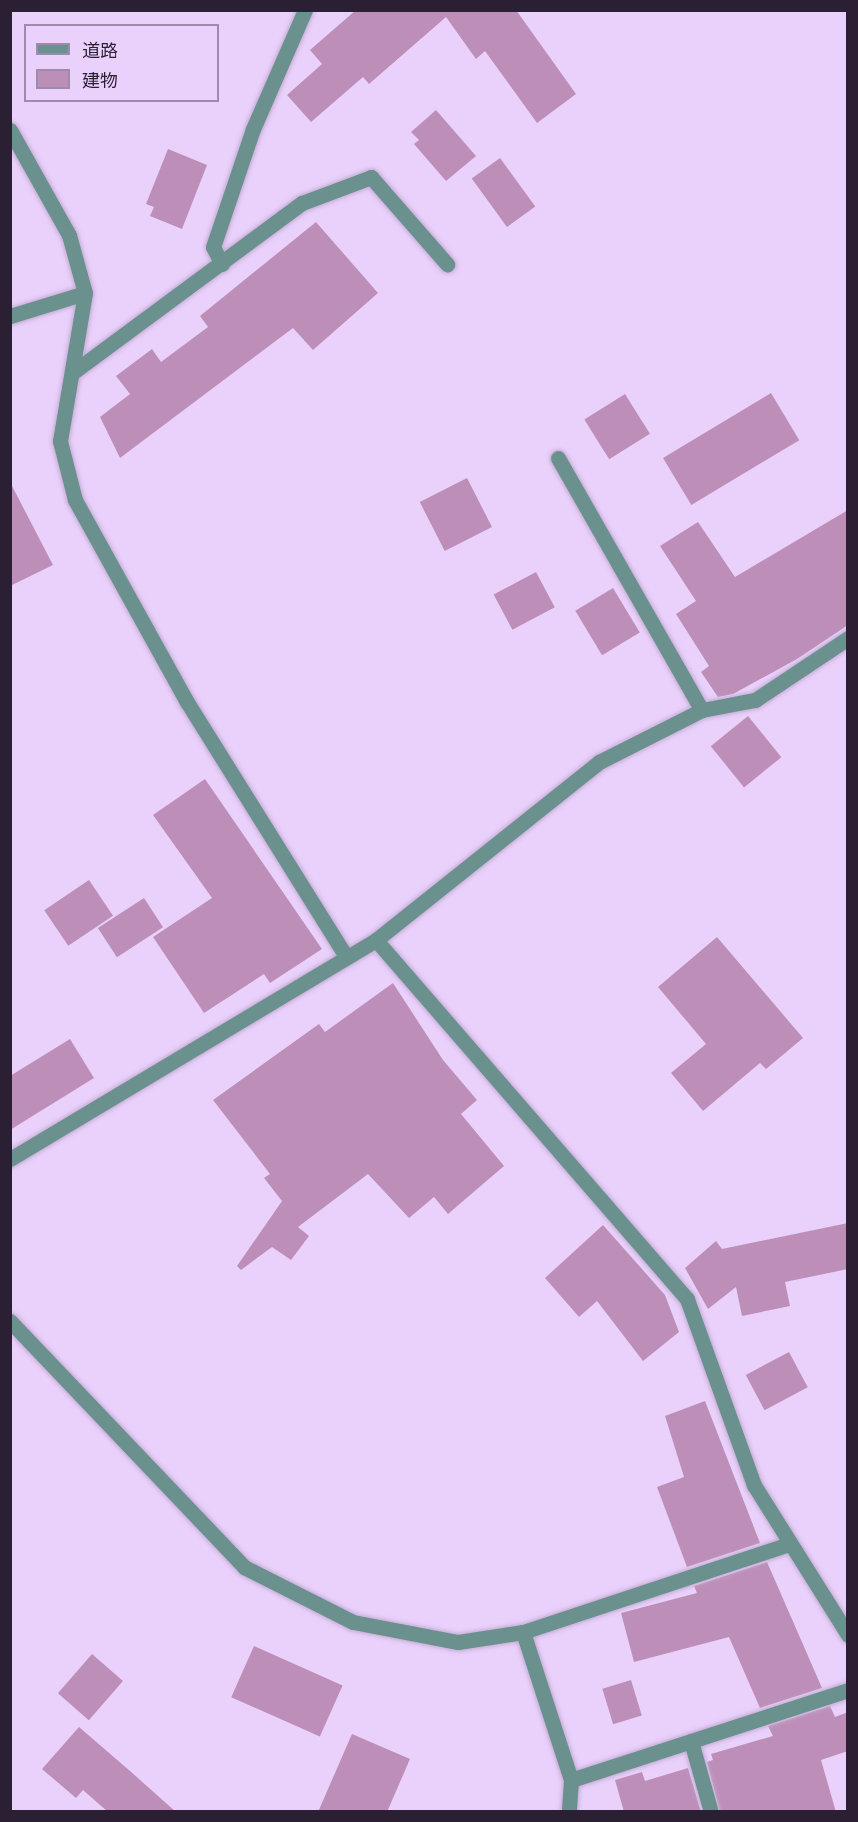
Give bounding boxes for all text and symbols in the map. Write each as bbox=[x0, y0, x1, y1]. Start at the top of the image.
legend bbox=[24, 24, 219, 102]
text: 道路 bbox=[82, 40, 118, 62]
text: 建物 bbox=[82, 70, 118, 92]

